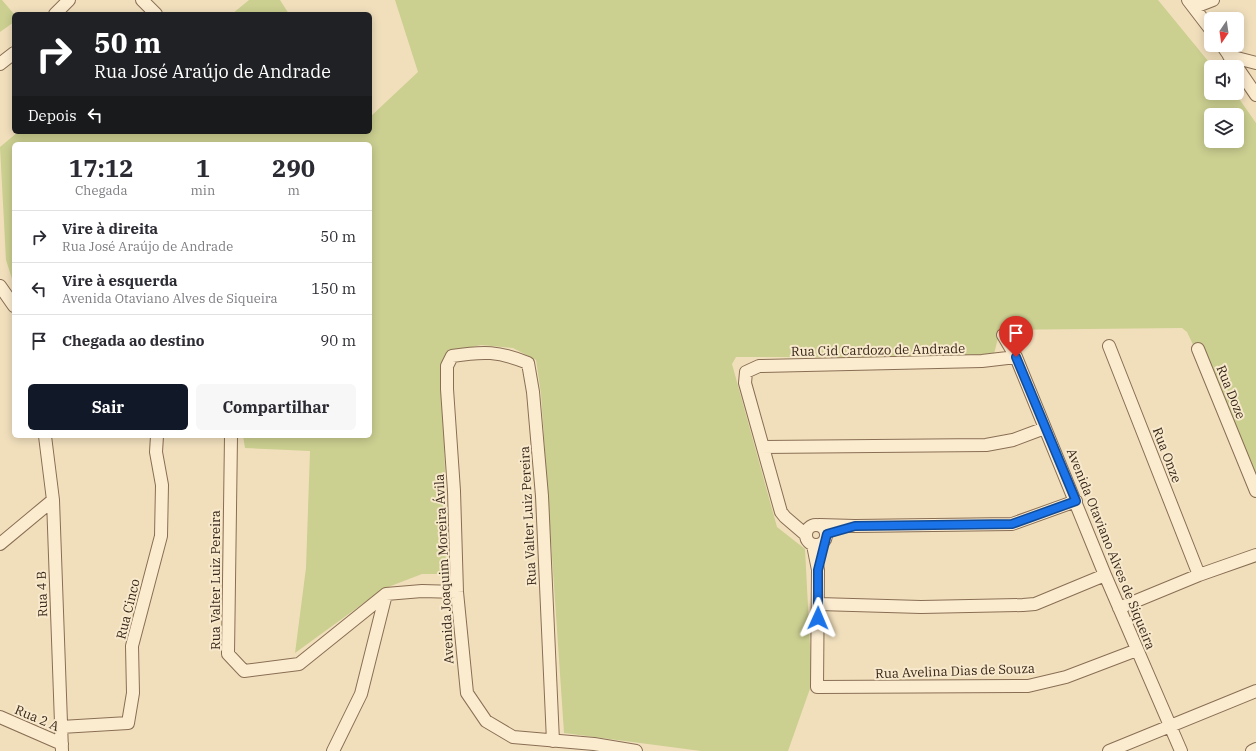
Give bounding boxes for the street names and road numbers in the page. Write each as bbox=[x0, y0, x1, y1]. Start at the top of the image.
street label: Rua Cid Cardozo de Andrade bbox=[791, 340, 965, 360]
street label: Rua Doze bbox=[1213, 363, 1250, 421]
street label: Rua Onze bbox=[1149, 425, 1185, 485]
street label: Rua Valter Luiz Pereira bbox=[516, 446, 540, 586]
street label: Avenida Otaviano Alves de Siqueira bbox=[1063, 446, 1159, 652]
street label: Avenida Joaquim Moreira Ávila bbox=[431, 473, 457, 665]
street label: Rua Valter Luiz Pereira bbox=[207, 510, 224, 650]
street label: Rua 4 B bbox=[33, 571, 51, 617]
street label: Rua Cinco bbox=[112, 577, 144, 641]
street label: Rua Avelina Dias de Souza bbox=[875, 660, 1035, 682]
street label: Rua 2 A bbox=[12, 701, 62, 735]

